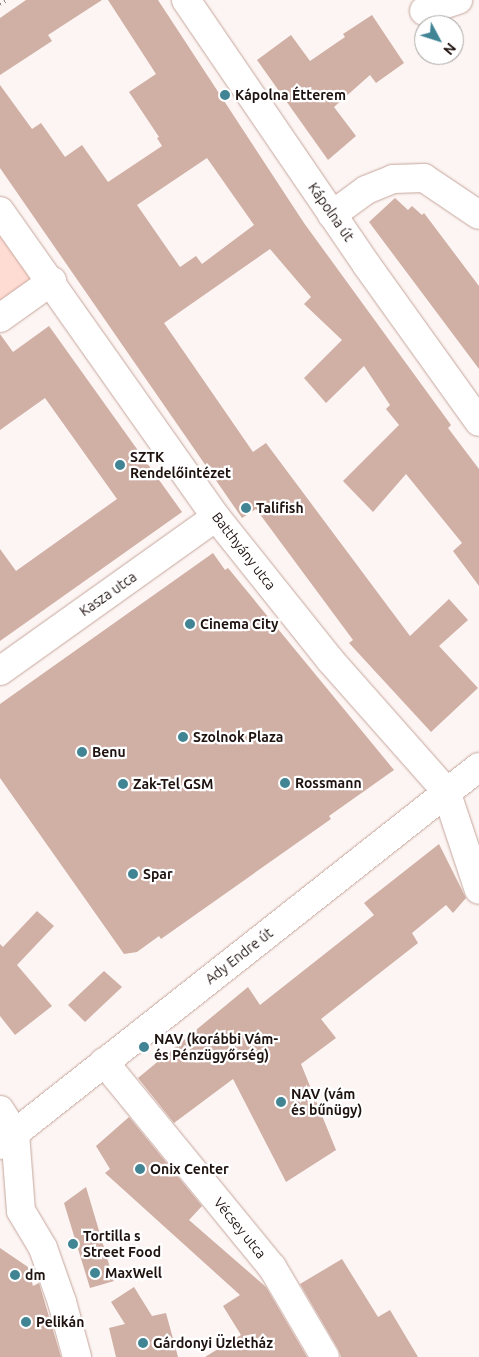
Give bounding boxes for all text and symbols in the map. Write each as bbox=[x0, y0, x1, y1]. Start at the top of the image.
north arrow bbox=[414, 15, 464, 65]
text: N bbox=[440, 40, 459, 58]
place label: Kápolna Étterem bbox=[235, 87, 346, 103]
marker: Kápolna Étterem bbox=[219, 89, 231, 101]
street label: Kápolna út bbox=[305, 179, 357, 245]
place label: SZTK Rendelőintézet bbox=[130, 449, 231, 482]
marker: SZTK Rendelőintézet bbox=[114, 459, 126, 471]
place label: Talifish bbox=[256, 500, 304, 516]
marker: Talifish bbox=[240, 502, 252, 514]
street label: Batthyány utca bbox=[208, 509, 280, 593]
street label: Kasza utca bbox=[76, 568, 140, 620]
place label: Cinema City bbox=[200, 616, 278, 632]
marker: Cinema City bbox=[184, 618, 196, 630]
place label: Szolnok Plaza bbox=[193, 729, 283, 745]
marker: Szolnok Plaza bbox=[177, 731, 189, 743]
place label: Benu bbox=[92, 744, 126, 760]
marker: Benu bbox=[76, 746, 88, 758]
place label: Rossmann bbox=[295, 775, 362, 791]
place label: Zak-Tel GSM bbox=[133, 776, 213, 792]
marker: Rossmann bbox=[279, 777, 291, 789]
marker: Zak-Tel GSM bbox=[117, 778, 129, 790]
place label: Spar bbox=[143, 866, 173, 882]
marker: Spar bbox=[127, 868, 139, 880]
street label: Ady Endre út bbox=[202, 924, 276, 988]
place label: NAV (korábbi Vám- és Pénzügyőrség) bbox=[154, 1031, 278, 1064]
marker: NAV (korábbi Vám- és Pénzügyőrség) bbox=[138, 1041, 150, 1053]
place label: NAV (vám és bűnügy) bbox=[291, 1086, 362, 1118]
marker: NAV (vám és bűnügy) bbox=[275, 1096, 287, 1108]
place label: Onix Center bbox=[150, 1161, 229, 1177]
marker: Onix Center bbox=[134, 1163, 146, 1175]
street label: Vécsey utca bbox=[210, 1194, 270, 1262]
place label: Tortilla s Street Food bbox=[83, 1228, 161, 1260]
marker: Tortilla s Street Food bbox=[67, 1238, 79, 1250]
place label: MaxWell bbox=[105, 1265, 162, 1281]
place label: dm bbox=[25, 1267, 45, 1283]
marker: MaxWell bbox=[89, 1267, 101, 1279]
marker: dm bbox=[9, 1269, 21, 1281]
place label: Pelikán bbox=[36, 1314, 84, 1330]
marker: Pelikán bbox=[20, 1316, 32, 1328]
place label: Gárdonyi Üzletház bbox=[153, 1335, 273, 1351]
marker: Gárdonyi Üzletház bbox=[137, 1337, 149, 1349]

